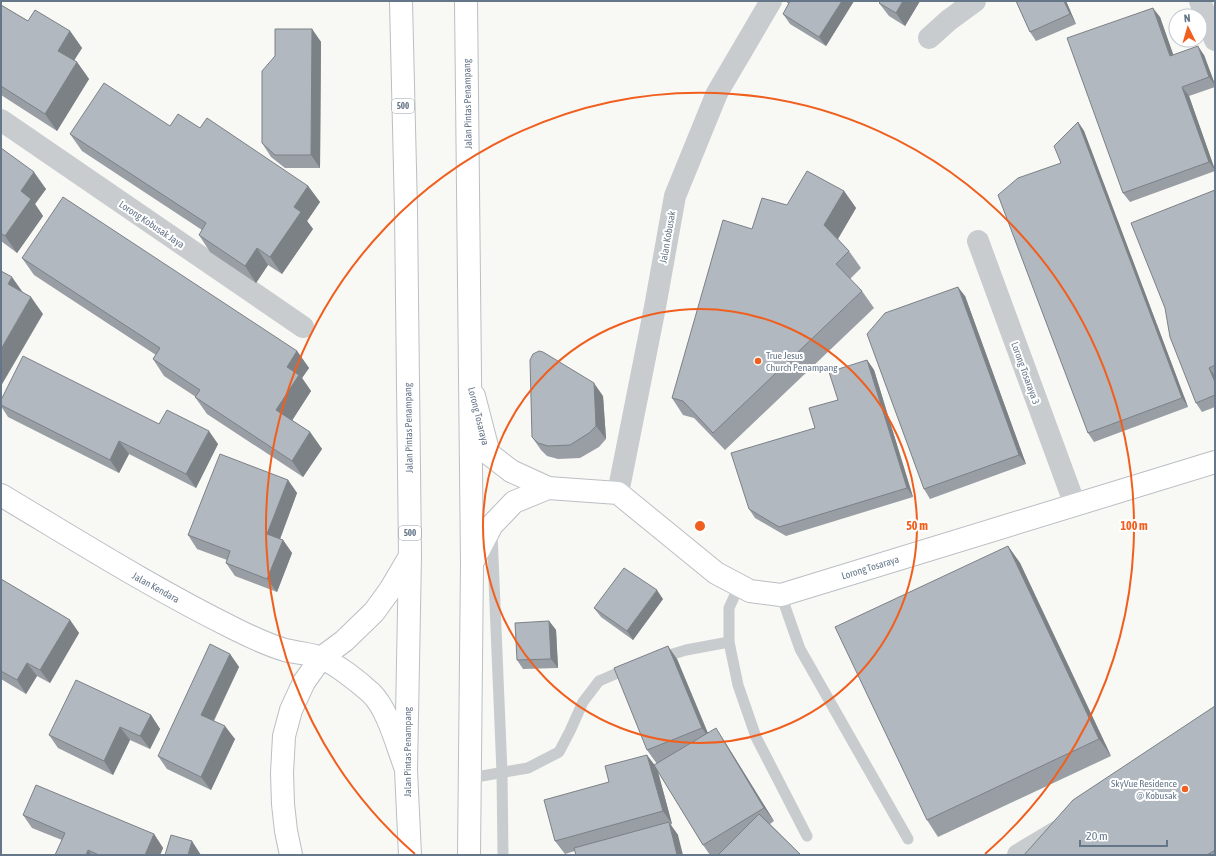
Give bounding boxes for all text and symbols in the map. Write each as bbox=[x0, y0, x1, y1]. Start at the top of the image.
north arrow bbox=[1168, 8, 1208, 48]
text: N bbox=[1183, 12, 1191, 24]
street label: Jalan Pintas Penampang bbox=[461, 58, 474, 149]
road number: 500 bbox=[392, 99, 414, 113]
street label: Lorong Kobusak Jaya bbox=[117, 199, 187, 250]
street label: Jalan Kobusak bbox=[657, 209, 678, 264]
street label: Lorong Tosaraya 3 bbox=[1009, 340, 1042, 406]
place label: True Jesus Church Penampang bbox=[766, 350, 838, 373]
marker: True Jesus Church Penampang bbox=[753, 356, 763, 366]
street label: Jalan Pintas Penampang bbox=[402, 382, 415, 473]
street label: Lorong Tosaraya bbox=[466, 386, 491, 447]
centre of rings bbox=[693, 519, 707, 533]
text: 50 m bbox=[906, 519, 928, 533]
text: 100 m bbox=[1120, 519, 1148, 533]
road number: 500 bbox=[399, 526, 421, 540]
street label: Lorong Tosaraya bbox=[840, 553, 901, 581]
street label: Jalan Kendara bbox=[130, 570, 182, 605]
street label: Jalan Pintas Penampang bbox=[402, 706, 413, 797]
place label: SkyVue Residence @ Kobusak bbox=[1111, 778, 1178, 801]
marker: SkyVue Residence @ Kobusak bbox=[1180, 784, 1190, 794]
scale bar bbox=[1080, 822, 1167, 848]
text: 20 m bbox=[1086, 829, 1108, 843]

